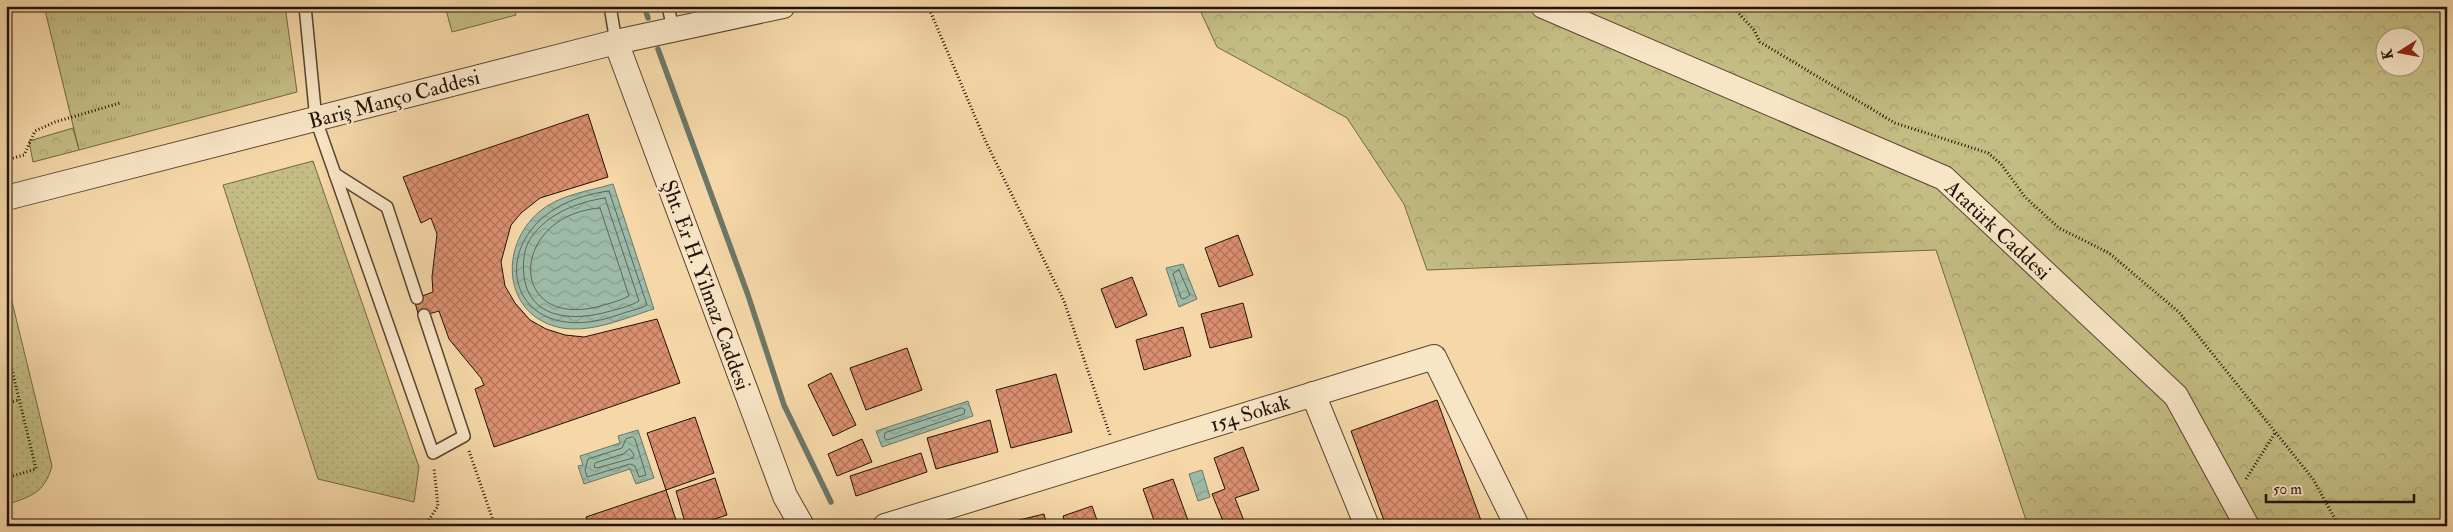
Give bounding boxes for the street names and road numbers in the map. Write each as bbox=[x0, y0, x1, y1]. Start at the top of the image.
street label: Bariş Manço Caddesi bbox=[306, 64, 483, 135]
street label: Atatürk Caddesi bbox=[1938, 174, 2056, 286]
street label: Şht. Er H. Yilmaz Caddesi bbox=[655, 176, 756, 394]
street label: 154 Sokak bbox=[1207, 389, 1293, 438]

